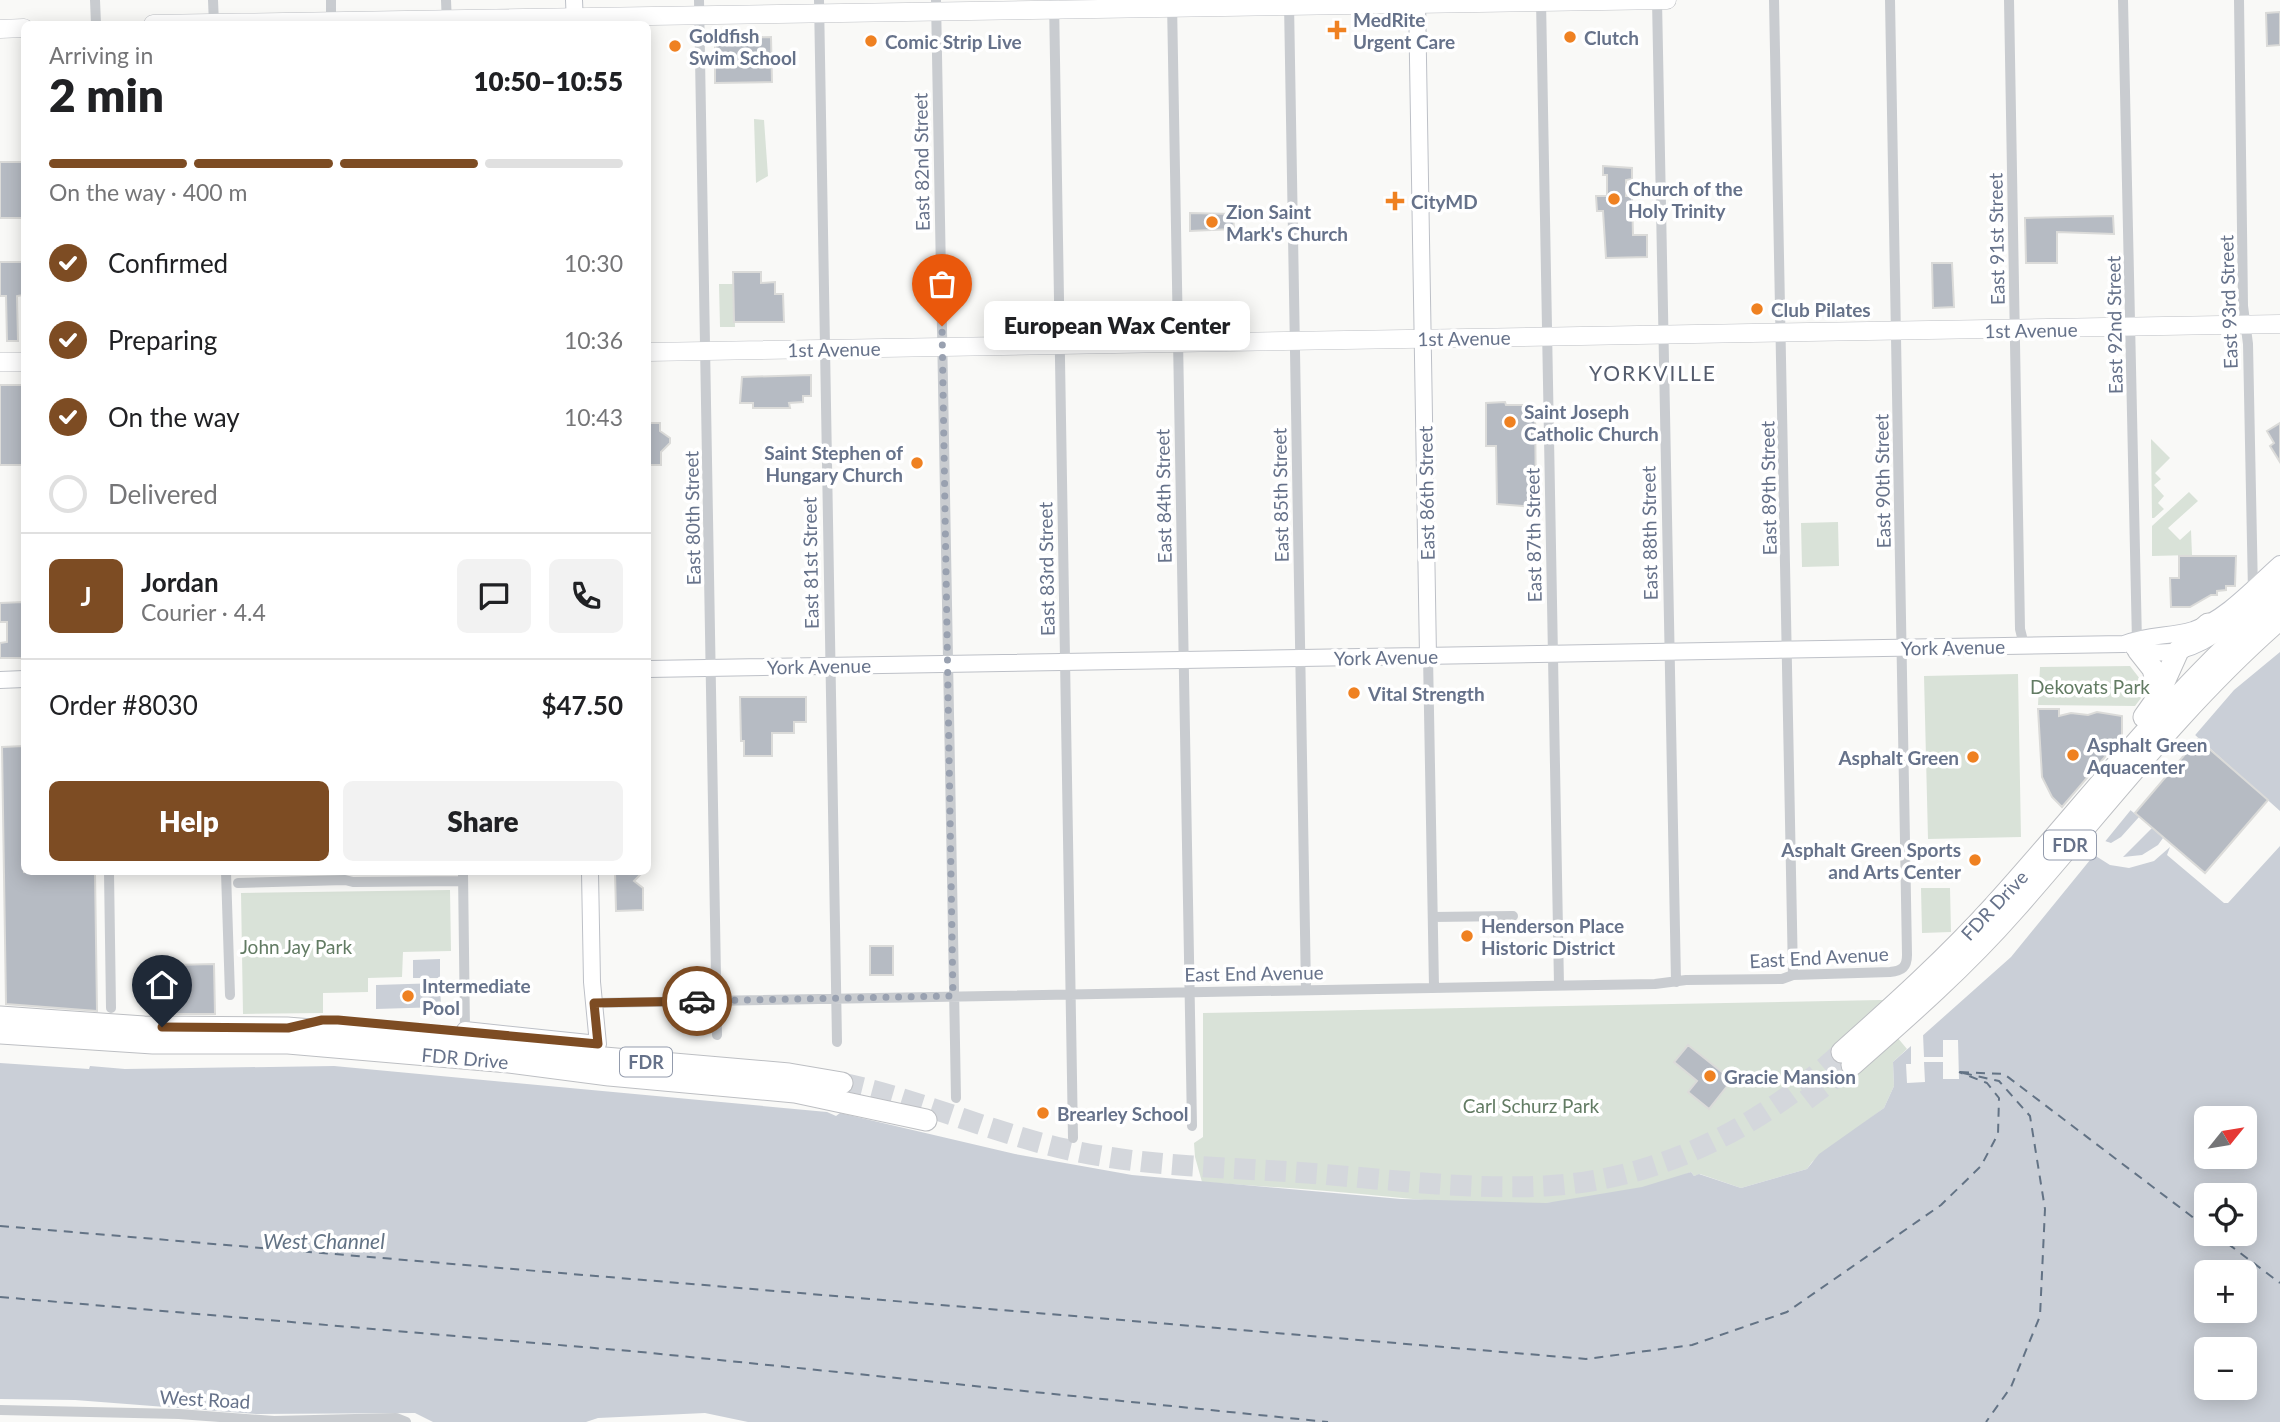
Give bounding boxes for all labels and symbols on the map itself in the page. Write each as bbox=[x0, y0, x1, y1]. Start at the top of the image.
place label: MedRite Urgent Care bbox=[1353, 8, 1455, 53]
marker: MedRite Urgent Care bbox=[1327, 20, 1347, 40]
place label: Goldfish Swim School bbox=[689, 24, 797, 69]
place label: Clutch bbox=[1584, 26, 1639, 49]
marker: Clutch bbox=[1562, 29, 1578, 45]
place label: Comic Strip Live bbox=[885, 30, 1022, 53]
marker: Comic Strip Live bbox=[863, 33, 879, 49]
marker: Goldfish Swim School bbox=[667, 38, 683, 54]
street label: East 82nd Street bbox=[908, 92, 934, 231]
street label: East 91st Street bbox=[1983, 173, 2009, 305]
place label: Church of the Holy Trinity bbox=[1628, 177, 1743, 222]
place label: CityMD bbox=[1411, 190, 1478, 213]
marker: CityMD bbox=[1385, 191, 1405, 211]
marker: Church of the Holy Trinity bbox=[1606, 191, 1622, 207]
place label: Zion Saint Mark's Church bbox=[1226, 200, 1348, 245]
marker: Zion Saint Mark's Church bbox=[1204, 214, 1220, 230]
street label: East 93rd Street bbox=[2214, 234, 2242, 370]
pin bbox=[912, 254, 972, 326]
street label: East 92nd Street bbox=[2101, 255, 2127, 394]
place label: Club Pilates bbox=[1771, 298, 1871, 321]
marker: Club Pilates bbox=[1749, 301, 1765, 317]
callout: European Wax Center bbox=[984, 302, 1250, 350]
street label: 1st Avenue bbox=[1984, 318, 2078, 342]
street label: 1st Avenue bbox=[1417, 326, 1511, 350]
street label: 1st Avenue bbox=[787, 337, 881, 361]
district label: YORKVILLE bbox=[1589, 360, 1717, 385]
place label: Saint Joseph Catholic Church bbox=[1524, 400, 1659, 445]
street label: East 90th Street bbox=[1869, 413, 1895, 548]
marker: Saint Joseph Catholic Church bbox=[1502, 414, 1518, 430]
street label: East 89th Street bbox=[1755, 420, 1781, 555]
street label: East 86th Street bbox=[1413, 425, 1439, 560]
street label: East 85th Street bbox=[1267, 427, 1293, 562]
street label: East 84th Street bbox=[1150, 428, 1176, 563]
place label: Saint Stephen of Hungary Church bbox=[764, 441, 903, 486]
street label: East 80th Street bbox=[679, 450, 705, 585]
marker: Saint Stephen of Hungary Church bbox=[909, 455, 925, 471]
street label: East 88th Street bbox=[1636, 465, 1662, 600]
street label: East 87th Street bbox=[1520, 467, 1546, 602]
street label: East 81st Street bbox=[797, 497, 823, 629]
street label: East 83rd Street bbox=[1033, 501, 1059, 636]
street label: York Avenue bbox=[1901, 635, 2005, 659]
street label: York Avenue bbox=[1334, 645, 1438, 669]
street label: York Avenue bbox=[767, 654, 871, 678]
park label: Dekovats Park bbox=[2030, 675, 2150, 698]
place label: Vital Strength bbox=[1367, 682, 1485, 705]
marker: Vital Strength bbox=[1346, 685, 1362, 701]
place label: Asphalt Green Aquacenter bbox=[2086, 733, 2208, 778]
place label: Asphalt Green bbox=[1837, 746, 1959, 769]
marker: Asphalt Green Aquacenter bbox=[2065, 747, 2081, 763]
marker: Asphalt Green bbox=[1965, 749, 1981, 765]
road number: FDR bbox=[2044, 830, 2096, 860]
place label: Asphalt Green Sports and Arts Center bbox=[1780, 838, 1962, 883]
marker: Asphalt Green Sports and Arts Center bbox=[1967, 852, 1983, 868]
street label: FDR Drive bbox=[1956, 865, 2032, 945]
place label: Henderson Place Historic District bbox=[1481, 914, 1624, 959]
marker: Henderson Place Historic District bbox=[1459, 928, 1475, 944]
park label: John Jay Park bbox=[240, 935, 352, 958]
street label: East End Avenue bbox=[1749, 942, 1889, 972]
pin bbox=[132, 955, 192, 1027]
street label: East End Avenue bbox=[1184, 960, 1324, 986]
courier bbox=[662, 966, 732, 1036]
place label: Intermediate Pool bbox=[422, 974, 531, 1019]
marker: Intermediate Pool bbox=[400, 988, 416, 1004]
street label: FDR Drive bbox=[421, 1043, 509, 1073]
road number: FDR bbox=[620, 1048, 672, 1077]
place label: Gracie Mansion bbox=[1724, 1065, 1856, 1088]
marker: Gracie Mansion bbox=[1702, 1068, 1718, 1084]
park label: Carl Schurz Park bbox=[1463, 1094, 1600, 1117]
place label: Brearley School bbox=[1057, 1102, 1189, 1125]
marker: Brearley School bbox=[1035, 1105, 1051, 1121]
north arrow bbox=[2194, 1106, 2258, 1169]
water label: West Channel bbox=[263, 1228, 385, 1253]
street label: West Road bbox=[159, 1385, 251, 1413]

